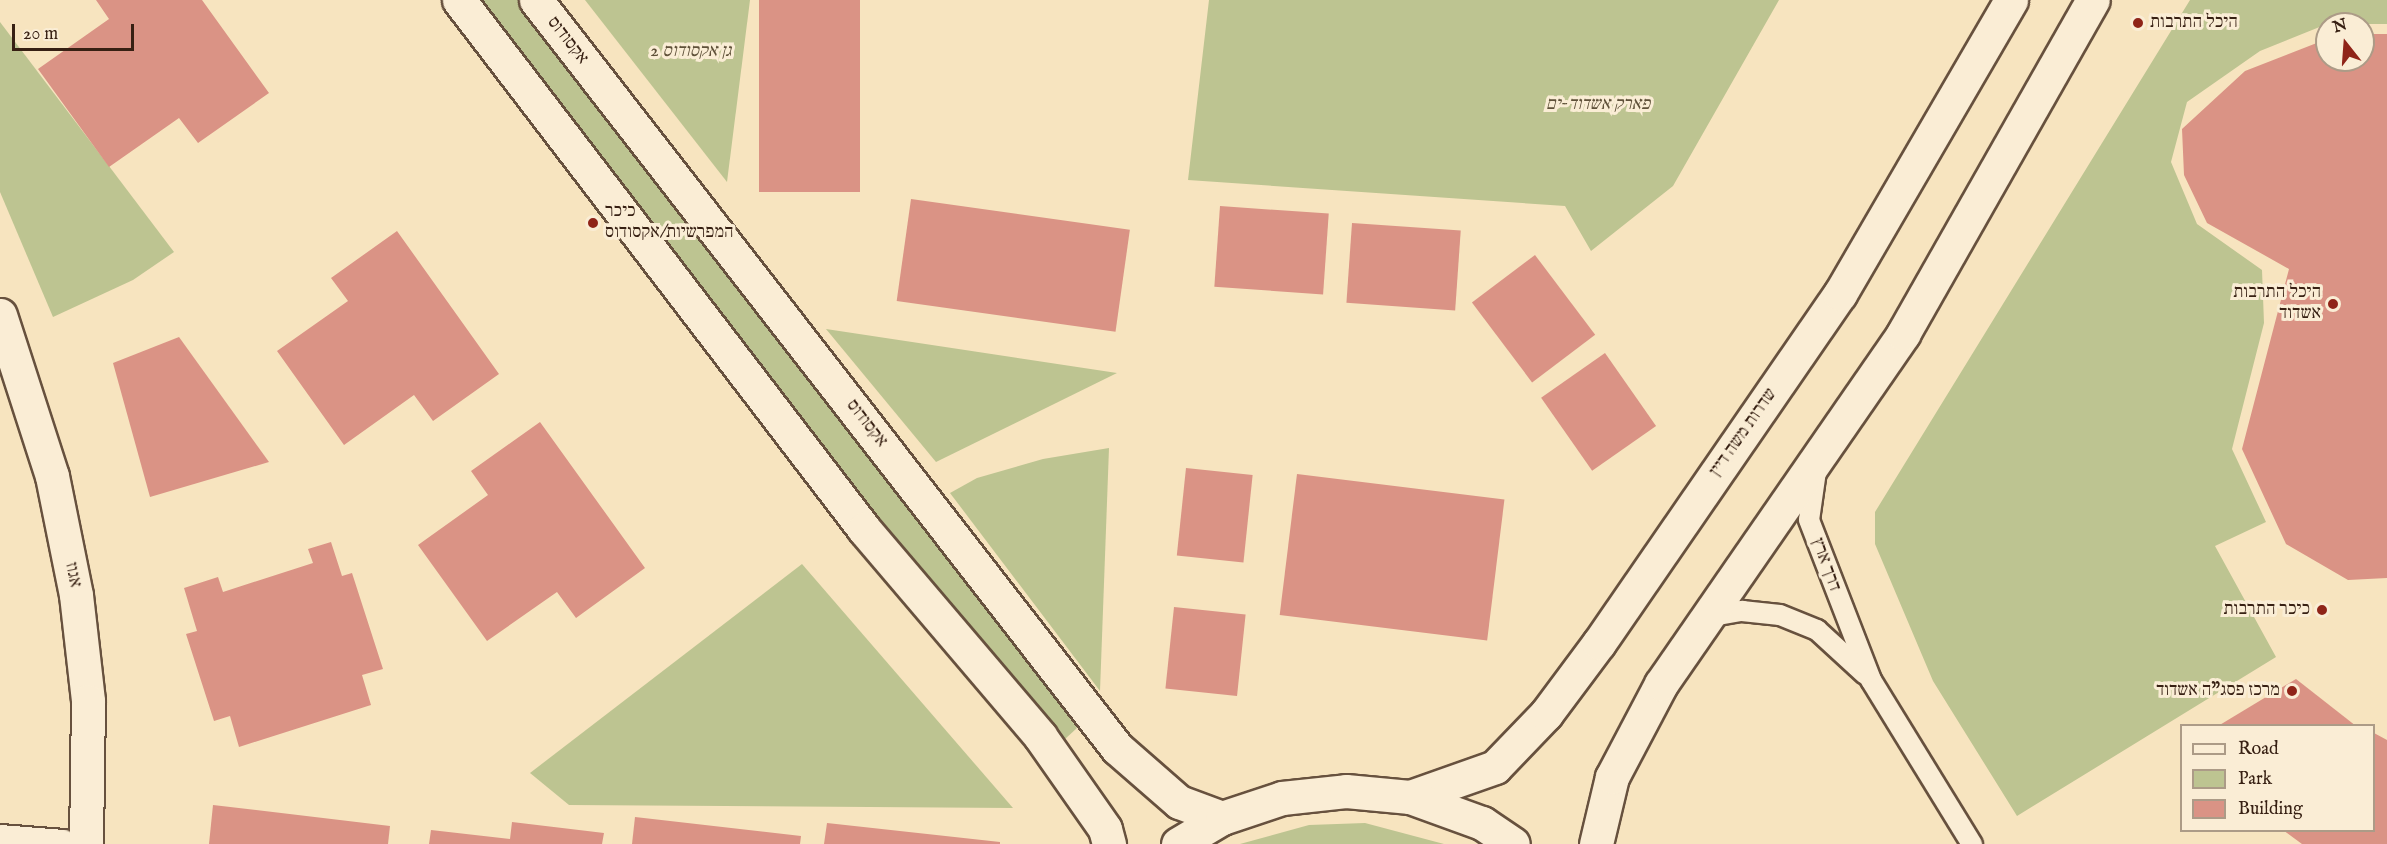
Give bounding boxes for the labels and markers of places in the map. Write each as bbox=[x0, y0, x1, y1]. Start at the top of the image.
place label: היכל התרבות bbox=[2150, 12, 2238, 34]
marker: היכל התרבות bbox=[2131, 16, 2145, 30]
place label: כיכר המפרשיות/אקסודוס bbox=[605, 202, 734, 244]
marker: כיכר המפרשיות/אקסודוס bbox=[586, 216, 600, 230]
place label: היכל התרבות אשדוד bbox=[2233, 283, 2321, 326]
marker: היכל התרבות אשדוד bbox=[2326, 297, 2340, 311]
place label: כיכר התרבות bbox=[2223, 599, 2310, 621]
marker: כיכר התרבות bbox=[2315, 603, 2329, 617]
place label: מרכז פסג"ה אשדוד bbox=[2156, 680, 2280, 702]
marker: מרכז פסג"ה אשדוד bbox=[2285, 684, 2299, 698]

